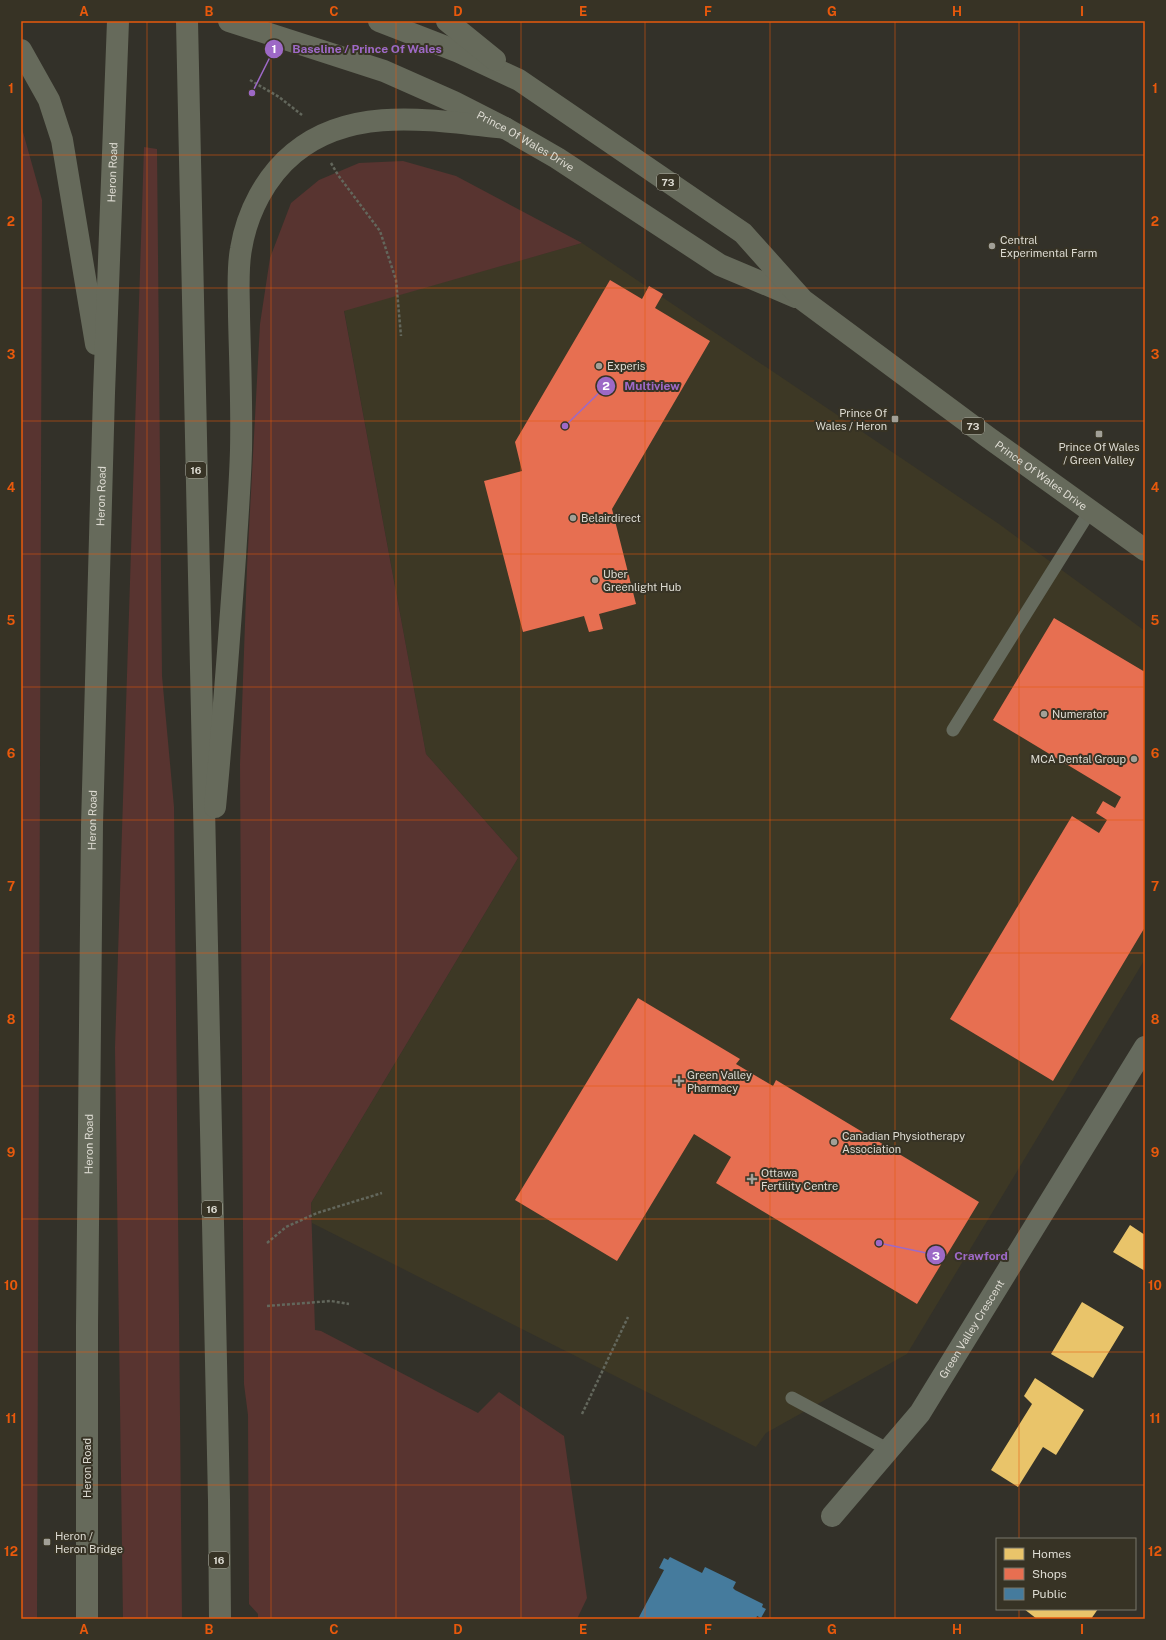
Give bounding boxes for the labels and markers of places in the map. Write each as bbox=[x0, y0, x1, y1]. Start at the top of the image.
callout: Baseline / Prince Of Wales bbox=[264, 37, 450, 61]
place label: Central Experimental Farm bbox=[1000, 234, 1097, 259]
marker: Central Experimental Farm bbox=[987, 241, 997, 251]
place label: Experis bbox=[607, 360, 646, 372]
marker: Experis bbox=[594, 361, 604, 371]
callout: Multiview bbox=[596, 374, 688, 398]
place label: Prince Of Wales / Heron bbox=[816, 407, 888, 432]
marker: Prince Of Wales / Heron bbox=[890, 414, 900, 424]
marker: Prince Of Wales / Green Valley bbox=[1094, 429, 1104, 439]
place label: Prince Of Wales / Green Valley bbox=[1059, 441, 1140, 466]
place label: Belairdirect bbox=[581, 512, 641, 524]
marker: Belairdirect bbox=[568, 513, 578, 523]
place label: Uber Greenlight Hub bbox=[603, 568, 682, 593]
marker: Uber Greenlight Hub bbox=[590, 575, 600, 585]
place label: Numerator bbox=[1052, 708, 1107, 720]
marker: Numerator bbox=[1039, 709, 1049, 719]
place label: MCA Dental Group bbox=[1031, 753, 1126, 765]
marker: MCA Dental Group bbox=[1129, 754, 1139, 764]
place label: Green Valley Pharmacy bbox=[687, 1069, 752, 1094]
marker: Green Valley Pharmacy bbox=[674, 1076, 684, 1086]
place label: Canadian Physiotherapy Association bbox=[842, 1130, 965, 1155]
marker: Canadian Physiotherapy Association bbox=[829, 1137, 839, 1147]
place label: Ottawa Fertility Centre bbox=[761, 1167, 838, 1192]
marker: Ottawa Fertility Centre bbox=[746, 1173, 758, 1185]
callout: Crawford bbox=[926, 1243, 1015, 1267]
place label: Heron / Heron Bridge bbox=[55, 1530, 123, 1555]
marker: Heron / Heron Bridge bbox=[42, 1537, 52, 1547]

